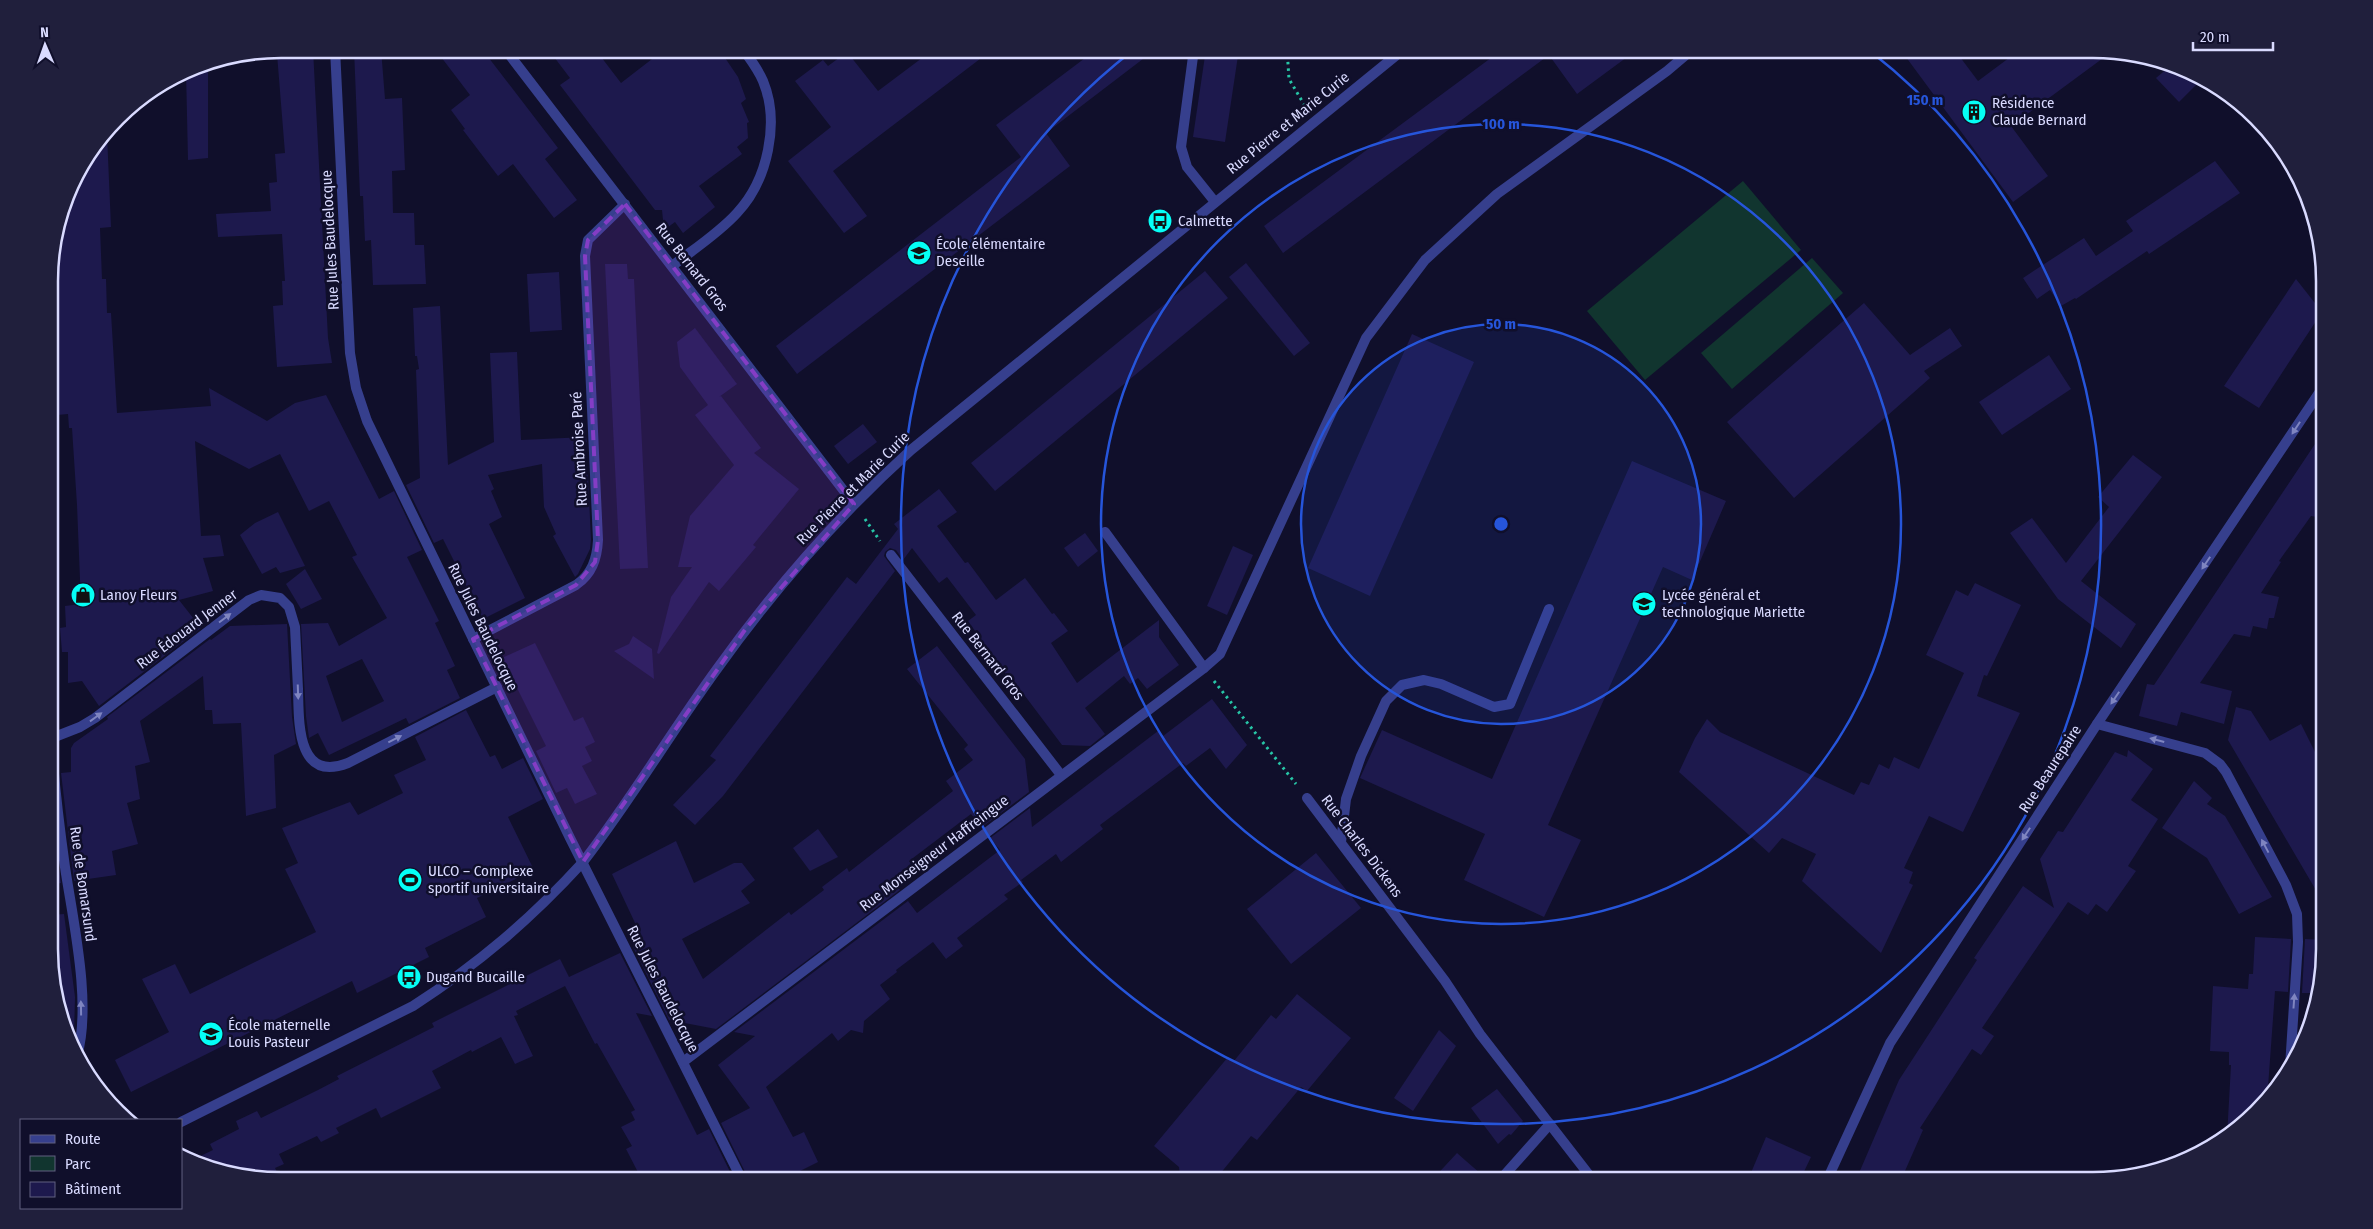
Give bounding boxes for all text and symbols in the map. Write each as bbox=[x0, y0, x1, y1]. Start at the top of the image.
north arrow bbox=[20, 20, 70, 70]
scale bar bbox=[2193, 20, 2273, 52]
text: N bbox=[40, 24, 49, 41]
text: 20 m bbox=[2200, 28, 2230, 46]
street label: Rue Pierre et Marie Curie bbox=[1223, 68, 1353, 178]
text: 150 m bbox=[1907, 91, 1943, 109]
place label: Résidence Claude Bernard bbox=[1992, 94, 2087, 129]
building icon: Résidence Claude Bernard bbox=[1961, 99, 1987, 125]
text: 100 m bbox=[1482, 115, 1520, 133]
street label: Rue Jules Baudelocque bbox=[317, 170, 343, 310]
bus stop icon: Calmette bbox=[1147, 208, 1173, 234]
place label: Calmette bbox=[1178, 212, 1233, 230]
street label: Rue Bernard Gros bbox=[652, 219, 732, 315]
place label: École élémentaire Deseille bbox=[936, 235, 1045, 270]
school or university icon: École élémentaire Deseille bbox=[906, 240, 932, 266]
text: 50 m bbox=[1486, 315, 1516, 333]
street label: Rue Ambroise Paré bbox=[567, 391, 591, 507]
one-way arrow bbox=[2291, 421, 2301, 435]
street label: Rue Pierre et Marie Curie bbox=[793, 428, 913, 548]
centre of rings bbox=[1492, 515, 1510, 533]
one-way arrow bbox=[2201, 556, 2211, 570]
street label: Rue Jules Baudelocque bbox=[444, 560, 522, 694]
shop icon: Lanoy Fleurs bbox=[70, 582, 96, 608]
street label: Rue Édouard Jenner bbox=[133, 585, 241, 673]
place label: Lanoy Fleurs bbox=[100, 586, 177, 604]
place label: Lycée général et technologique Mariette bbox=[1662, 586, 1805, 621]
school or university icon: Lycée général et technologique Mariette bbox=[1631, 591, 1657, 617]
street label: Rue Bernard Gros bbox=[948, 608, 1028, 704]
one-way arrow bbox=[218, 613, 231, 624]
one-way arrow bbox=[294, 684, 302, 700]
one-way arrow bbox=[2110, 691, 2120, 705]
one-way arrow bbox=[89, 712, 103, 722]
street label: Rue Beaurepaire bbox=[2015, 722, 2085, 816]
one-way arrow bbox=[388, 735, 402, 743]
one-way arrow bbox=[2149, 735, 2164, 743]
street label: Rue Monseigneur Haffreingue bbox=[856, 791, 1012, 915]
street label: Rue Charles Dickens bbox=[1318, 791, 1406, 901]
street label: Rue de Bomarsund bbox=[66, 825, 100, 943]
one-way arrow bbox=[2021, 827, 2031, 840]
one-way arrow bbox=[2261, 839, 2269, 853]
place label: ULCO – Complexe sportif universitaire bbox=[428, 862, 549, 897]
sports icon: ULCO – Complexe sportif universitaire bbox=[397, 867, 423, 893]
street label: Rue Jules Baudelocque bbox=[623, 922, 703, 1056]
bus stop icon: Dugand Bucaille bbox=[396, 964, 422, 990]
place label: Dugand Bucaille bbox=[426, 968, 525, 986]
one-way arrow bbox=[2291, 993, 2299, 1009]
one-way arrow bbox=[77, 999, 85, 1015]
place label: École maternelle Louis Pasteur bbox=[228, 1016, 330, 1051]
school or university icon: École maternelle Louis Pasteur bbox=[198, 1021, 224, 1047]
legend bbox=[20, 1119, 182, 1209]
text: Route bbox=[65, 1130, 101, 1148]
text: Parc bbox=[65, 1155, 91, 1173]
text: Bâtiment bbox=[65, 1180, 121, 1198]

